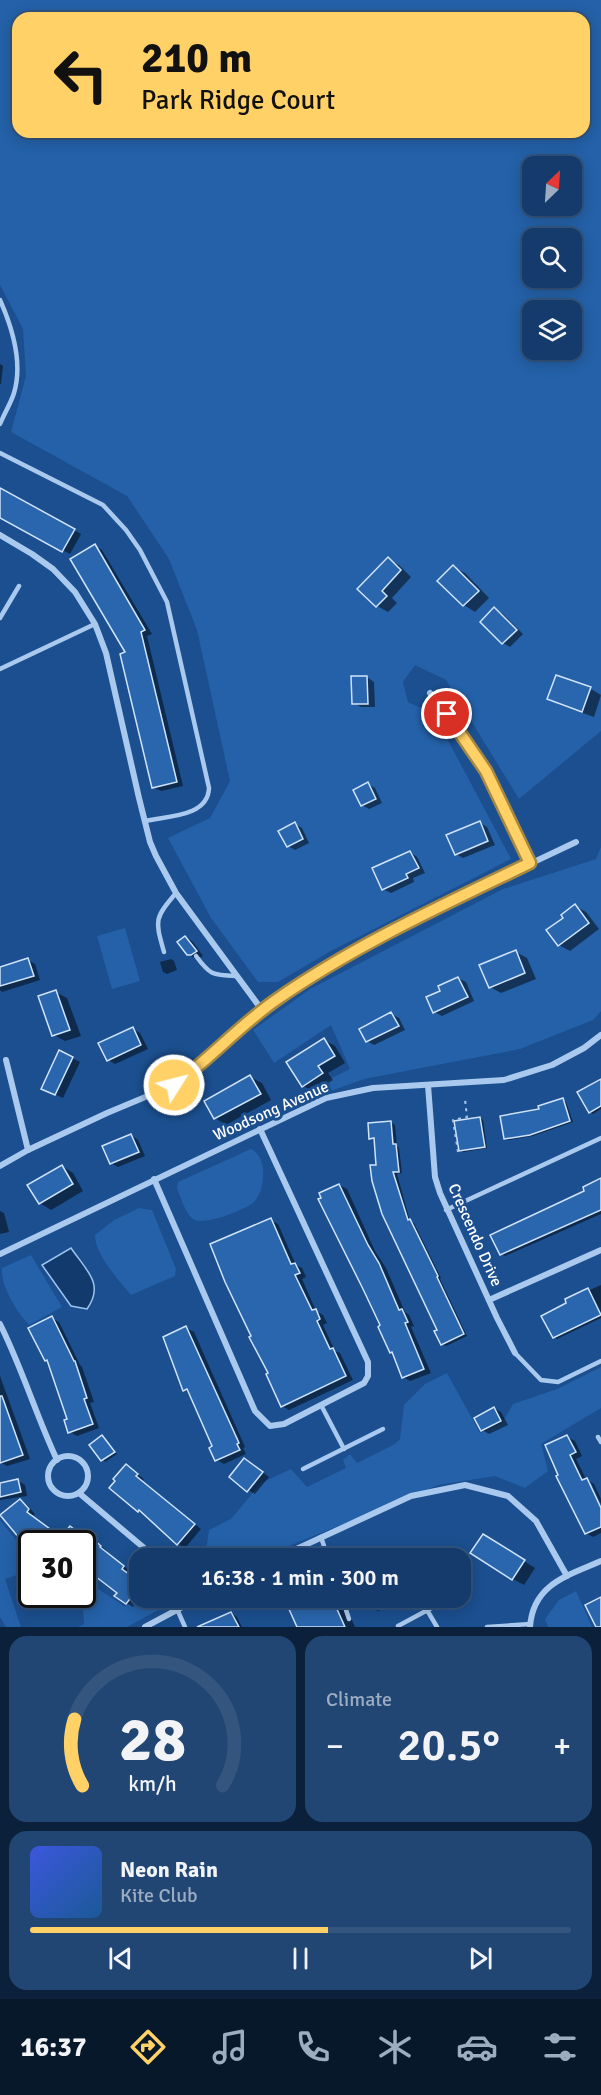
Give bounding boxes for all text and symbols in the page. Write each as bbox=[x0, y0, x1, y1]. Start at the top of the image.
text: 210 m bbox=[141, 33, 252, 84]
icon: left bbox=[42, 36, 120, 114]
text: Park Ridge Court bbox=[141, 84, 335, 117]
north arrow bbox=[522, 156, 582, 216]
map controls bbox=[522, 156, 582, 360]
button: search bbox=[522, 228, 582, 288]
button: layers bbox=[522, 300, 582, 360]
pin bbox=[421, 688, 472, 739]
icon: arrive bbox=[430, 697, 463, 730]
position arrow bbox=[142, 1053, 206, 1117]
street label: Woodsong Avenue bbox=[210, 1077, 332, 1145]
street label: Crescendo Drive bbox=[443, 1180, 507, 1290]
speed limit sign: 30 bbox=[18, 1530, 96, 1608]
text: 16:38 · 1 min · 300 m bbox=[201, 1564, 399, 1591]
text: Climate bbox=[326, 1687, 392, 1712]
text: 28 bbox=[119, 1701, 186, 1778]
text: 20.5° bbox=[397, 1718, 500, 1773]
text: − bbox=[326, 1726, 344, 1767]
text: + bbox=[553, 1726, 571, 1767]
text: km/h bbox=[128, 1771, 177, 1797]
text: Neon Rain bbox=[120, 1856, 218, 1883]
text: Kite Club bbox=[120, 1883, 198, 1908]
icon: previous bbox=[104, 1942, 137, 1975]
icon: pause bbox=[284, 1942, 317, 1975]
icon: next bbox=[464, 1942, 497, 1975]
icon: directions bbox=[127, 2026, 169, 2068]
icon: music bbox=[209, 2026, 251, 2068]
icon: phone bbox=[292, 2026, 334, 2068]
icon: climate bbox=[374, 2026, 416, 2068]
icon: car bbox=[456, 2026, 498, 2068]
icon: filters bbox=[539, 2026, 581, 2068]
text: 16:37 bbox=[20, 2031, 86, 2064]

